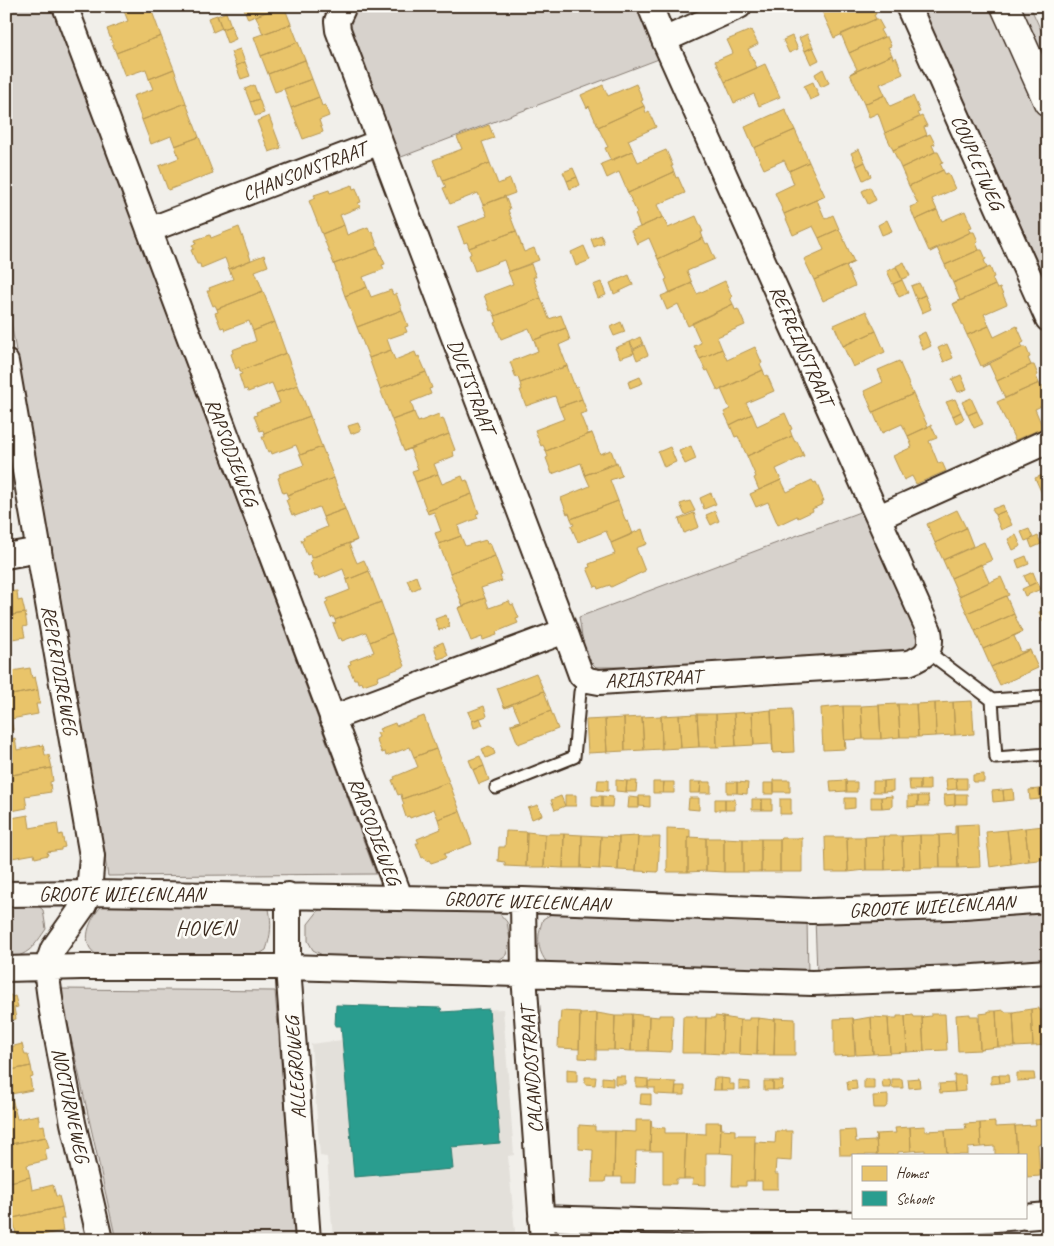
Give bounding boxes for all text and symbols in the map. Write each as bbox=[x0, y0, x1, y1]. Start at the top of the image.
street label: COUPLETWEG bbox=[946, 111, 1011, 216]
street label: CHANSONSTRAAT bbox=[239, 135, 374, 207]
street label: REFREINSTRAAT bbox=[764, 282, 841, 413]
street label: DUETSTRAAT bbox=[442, 336, 503, 441]
street label: RAPSODIEWEG bbox=[200, 395, 265, 512]
street label: REPERTOIREWEG bbox=[36, 603, 84, 739]
street label: ARIASTRAAT bbox=[604, 663, 706, 693]
street label: RAPSODIEWEG bbox=[343, 774, 408, 891]
street label: GROOTE WIELENLAAN bbox=[39, 882, 208, 907]
street label: GROOTE WIELENLAAN bbox=[444, 886, 613, 917]
street label: GROOTE WIELENLAAN bbox=[849, 890, 1018, 923]
district label: HOVEN bbox=[176, 915, 239, 941]
street label: CALANDOSTRAAT bbox=[514, 1001, 548, 1134]
street label: ALLEGROWEG bbox=[279, 1013, 312, 1120]
street label: NOCTURNEWEG bbox=[46, 1046, 95, 1167]
legend bbox=[852, 1154, 1026, 1218]
text: Homes bbox=[896, 1164, 930, 1183]
text: Schools bbox=[896, 1190, 935, 1209]

